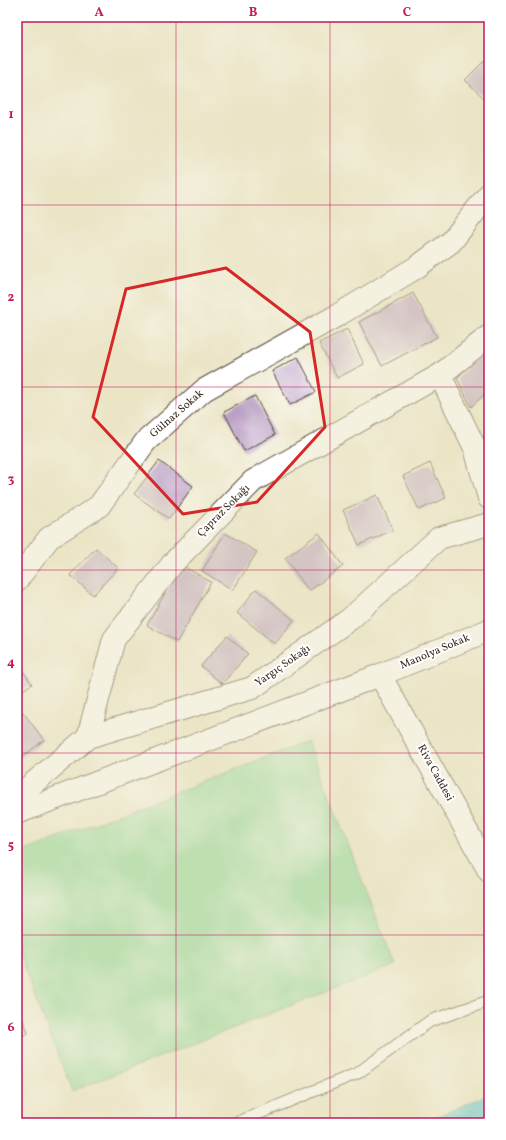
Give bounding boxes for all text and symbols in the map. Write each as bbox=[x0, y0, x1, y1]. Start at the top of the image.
text: A bbox=[94, 4, 104, 22]
text: B bbox=[249, 4, 258, 22]
text: C bbox=[403, 4, 411, 22]
text: 1 bbox=[8, 106, 14, 124]
text: 2 bbox=[8, 289, 15, 307]
street label: Gülnaz Sokak bbox=[147, 387, 207, 441]
text: 3 bbox=[8, 471, 15, 489]
street label: Çapraz Sokağı bbox=[194, 481, 254, 541]
street label: Manolya Sokak bbox=[398, 631, 472, 673]
street label: Yargıç Sokağı bbox=[252, 641, 314, 691]
text: 4 bbox=[7, 654, 15, 672]
street label: Riva Caddesi bbox=[413, 742, 457, 804]
text: 5 bbox=[8, 837, 14, 855]
text: 6 bbox=[7, 1019, 15, 1037]

